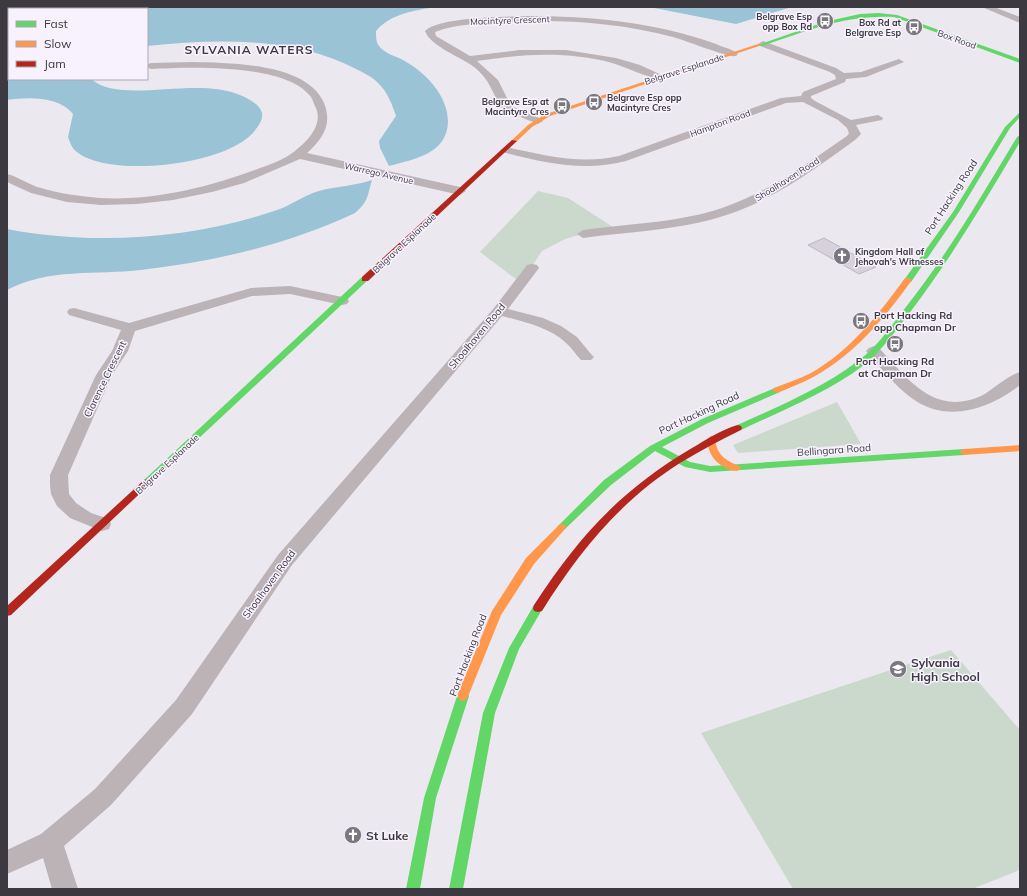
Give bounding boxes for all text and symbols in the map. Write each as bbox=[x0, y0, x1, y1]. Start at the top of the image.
legend bbox=[8, 8, 148, 80]
place label: Belgrave Esp opp Box Rd bbox=[756, 11, 812, 32]
bus stop icon: Belgrave Esp opp Box Rd bbox=[815, 11, 835, 31]
street label: Macintyre Crescent bbox=[470, 13, 550, 28]
text: Fast bbox=[44, 16, 68, 31]
place label: Box Rd at Belgrave Esp bbox=[845, 17, 902, 38]
bus stop icon: Box Rd at Belgrave Esp bbox=[904, 17, 924, 37]
street label: Box Road bbox=[936, 27, 978, 51]
text: Slow bbox=[44, 36, 72, 51]
district label: SYLVANIA WATERS bbox=[184, 42, 314, 57]
street label: Belgrave Esplanade bbox=[643, 51, 725, 87]
text: Jam bbox=[44, 56, 66, 71]
bus stop icon: Belgrave Esp opp Macintyre Cres bbox=[584, 92, 604, 112]
place label: Belgrave Esp opp Macintyre Cres bbox=[607, 92, 682, 114]
place label: Belgrave Esp at Macintyre Cres bbox=[482, 96, 550, 118]
bus stop icon: Belgrave Esp at Macintyre Cres bbox=[552, 96, 572, 116]
street label: Hampton Road bbox=[688, 107, 752, 139]
street label: Shoalhaven Road bbox=[753, 155, 821, 203]
street label: Port Hacking Road bbox=[922, 157, 980, 237]
street label: Warrego Avenue bbox=[343, 160, 415, 186]
street label: Belgrave Esplanade bbox=[370, 211, 438, 275]
church icon: Kingdom Hall of Jehovah's Witnesses bbox=[832, 246, 852, 266]
place label: Kingdom Hall of Jehovah's Witnesses bbox=[855, 246, 944, 267]
street label: Shoalhaven Road bbox=[446, 301, 508, 371]
place label: Port Hacking Rd opp Chapman Dr bbox=[874, 309, 956, 334]
bus stop icon: Port Hacking Rd opp Chapman Dr bbox=[851, 311, 871, 331]
bus stop icon: Port Hacking Rd at Chapman Dr bbox=[885, 334, 905, 354]
street label: Clarence Crescent bbox=[81, 338, 129, 419]
place label: Port Hacking Rd at Chapman Dr bbox=[856, 355, 934, 380]
street label: Port Hacking Road bbox=[657, 389, 741, 437]
street label: Belgrave Esplanade bbox=[133, 432, 201, 496]
street label: Bellingara Road bbox=[797, 441, 871, 459]
street label: Shoalhaven Road bbox=[240, 547, 298, 621]
street label: Port Hacking Road bbox=[446, 612, 490, 698]
place label: Sylvania High School bbox=[911, 655, 980, 684]
school or university icon: Sylvania High School bbox=[888, 659, 908, 679]
church icon: St Luke bbox=[343, 825, 363, 845]
place label: St Luke bbox=[366, 828, 409, 843]

